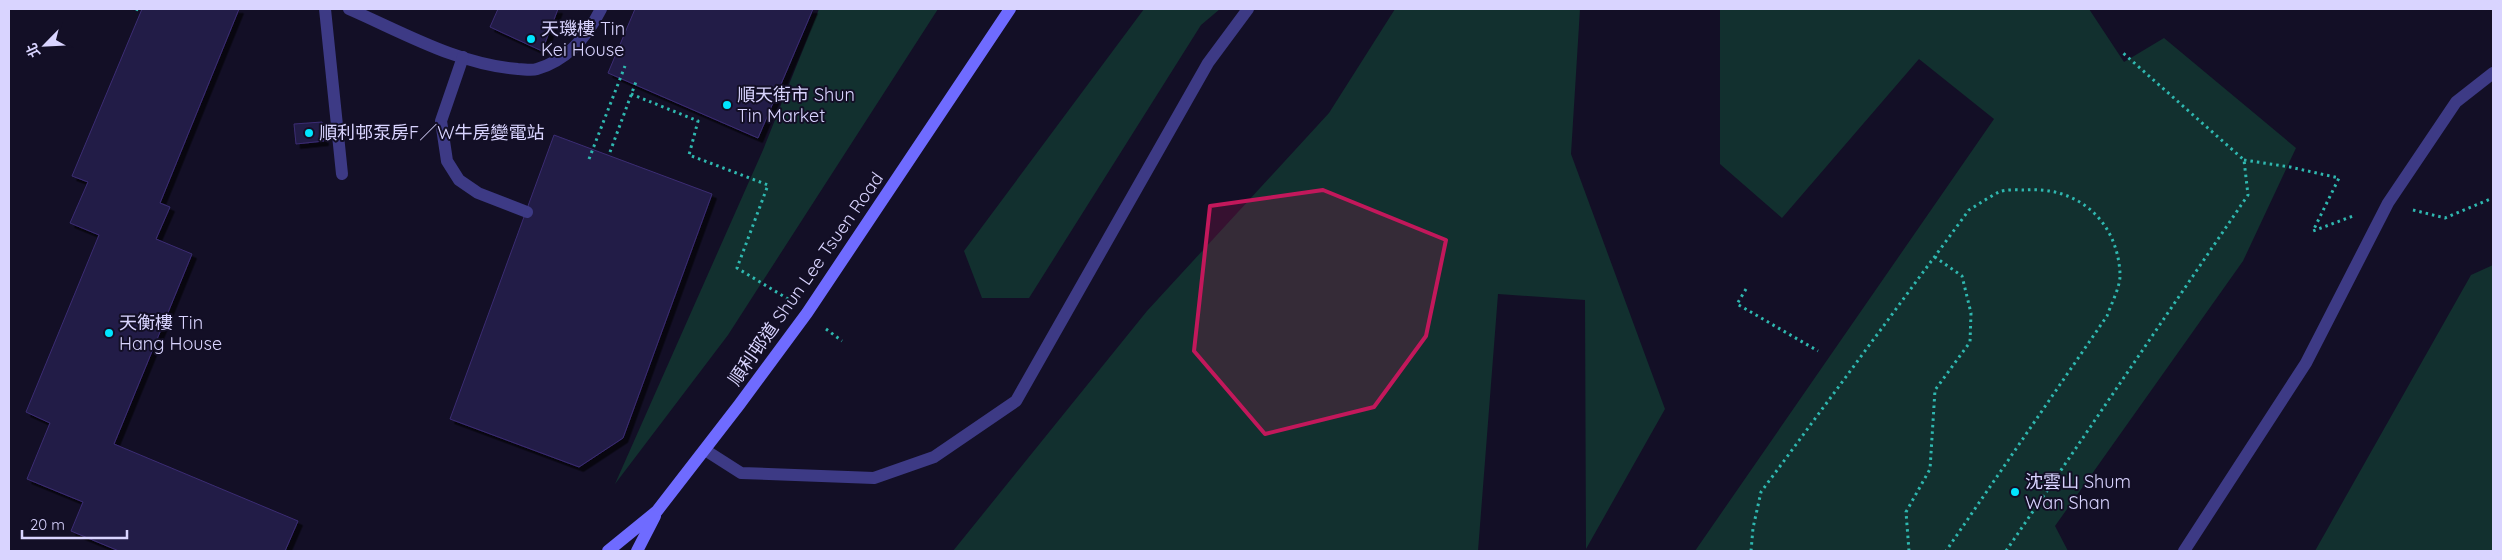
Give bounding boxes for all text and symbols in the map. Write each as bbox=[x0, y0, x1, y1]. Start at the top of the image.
place label: 天璣樓 Tin Kei House bbox=[541, 17, 625, 61]
north arrow bbox=[20, 20, 70, 70]
marker: 天璣樓 Tin Kei House bbox=[525, 33, 537, 45]
text: 北 bbox=[22, 40, 44, 60]
place label: 順天街市 Shun Tin Market bbox=[737, 83, 855, 127]
marker: 順天街市 Shun Tin Market bbox=[721, 99, 733, 111]
place label: 順利邨泵房F／W牛房變電站 bbox=[319, 121, 545, 144]
marker: 順利邨泵房F／W牛房變電站 bbox=[303, 127, 315, 139]
street label: 順利邨道 Shun Lee Tsuen Road bbox=[723, 168, 888, 390]
place label: 天衡樓 Tin Hang House bbox=[119, 311, 222, 355]
marker: 天衡樓 Tin Hang House bbox=[103, 327, 115, 339]
place label: 沈雲山 Shum Wan Shan bbox=[2025, 470, 2131, 514]
marker: 沈雲山 Shum Wan Shan bbox=[2009, 486, 2021, 498]
scale bar bbox=[22, 508, 128, 540]
text: 20 m bbox=[30, 515, 65, 534]

